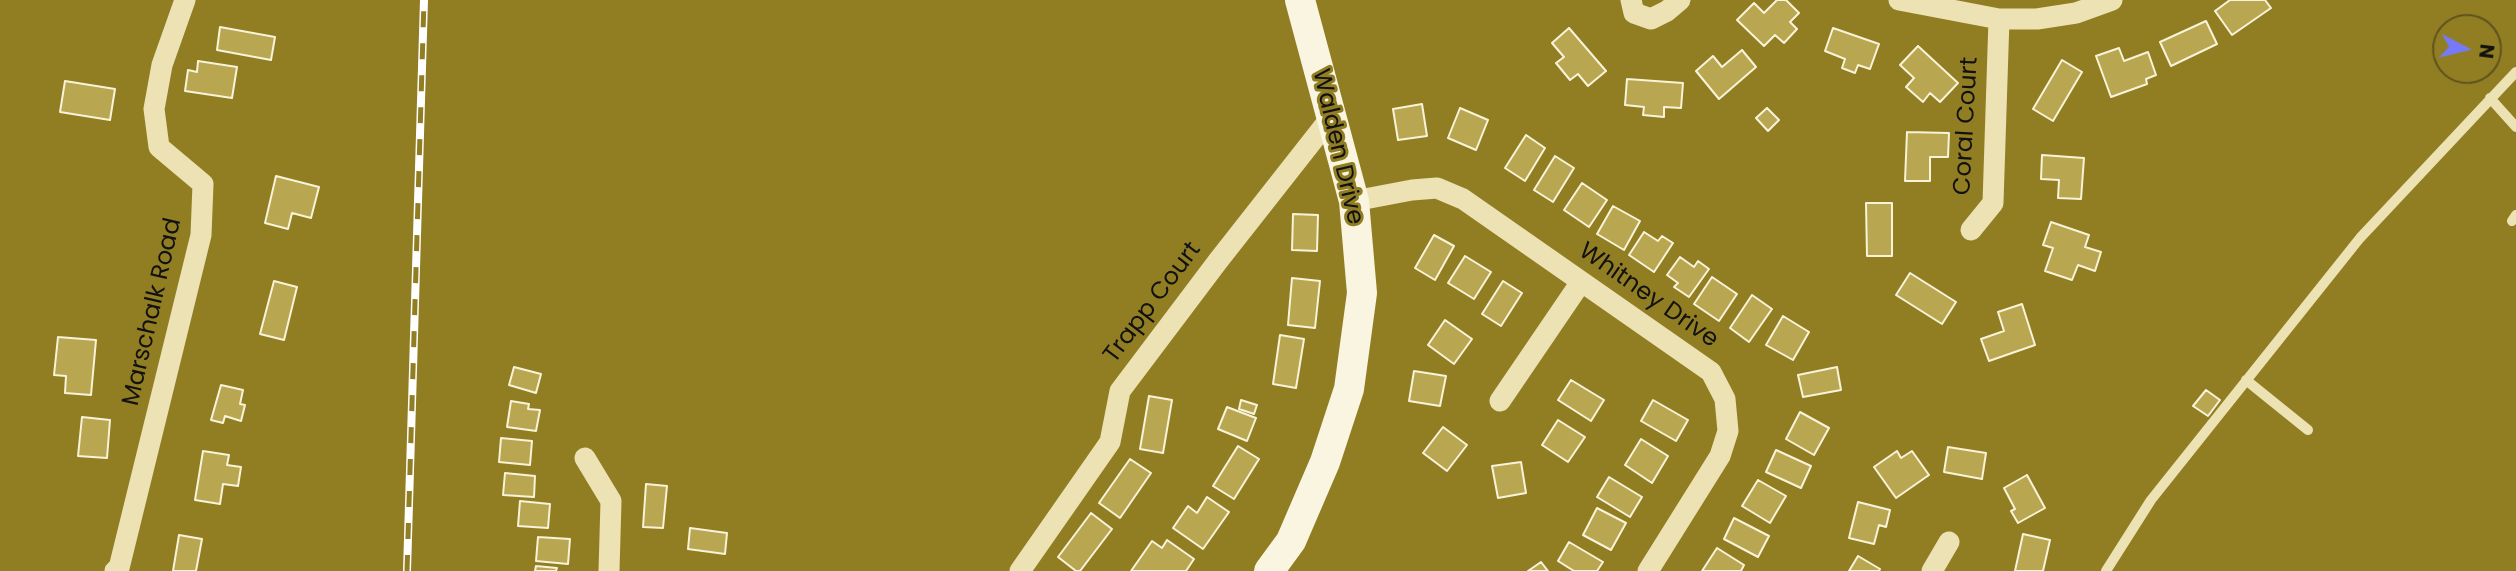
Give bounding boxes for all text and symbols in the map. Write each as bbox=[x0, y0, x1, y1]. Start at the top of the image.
north arrow bbox=[2432, 14, 2502, 84]
text: N bbox=[2472, 43, 2501, 60]
street label: Coral Court bbox=[1949, 56, 1985, 196]
street label: Walden Drive bbox=[1305, 66, 1369, 228]
street label: Marschalk Road bbox=[117, 215, 189, 409]
street label: Trapp Court bbox=[1098, 237, 1208, 369]
street label: Whitney Drive bbox=[1573, 237, 1723, 355]

